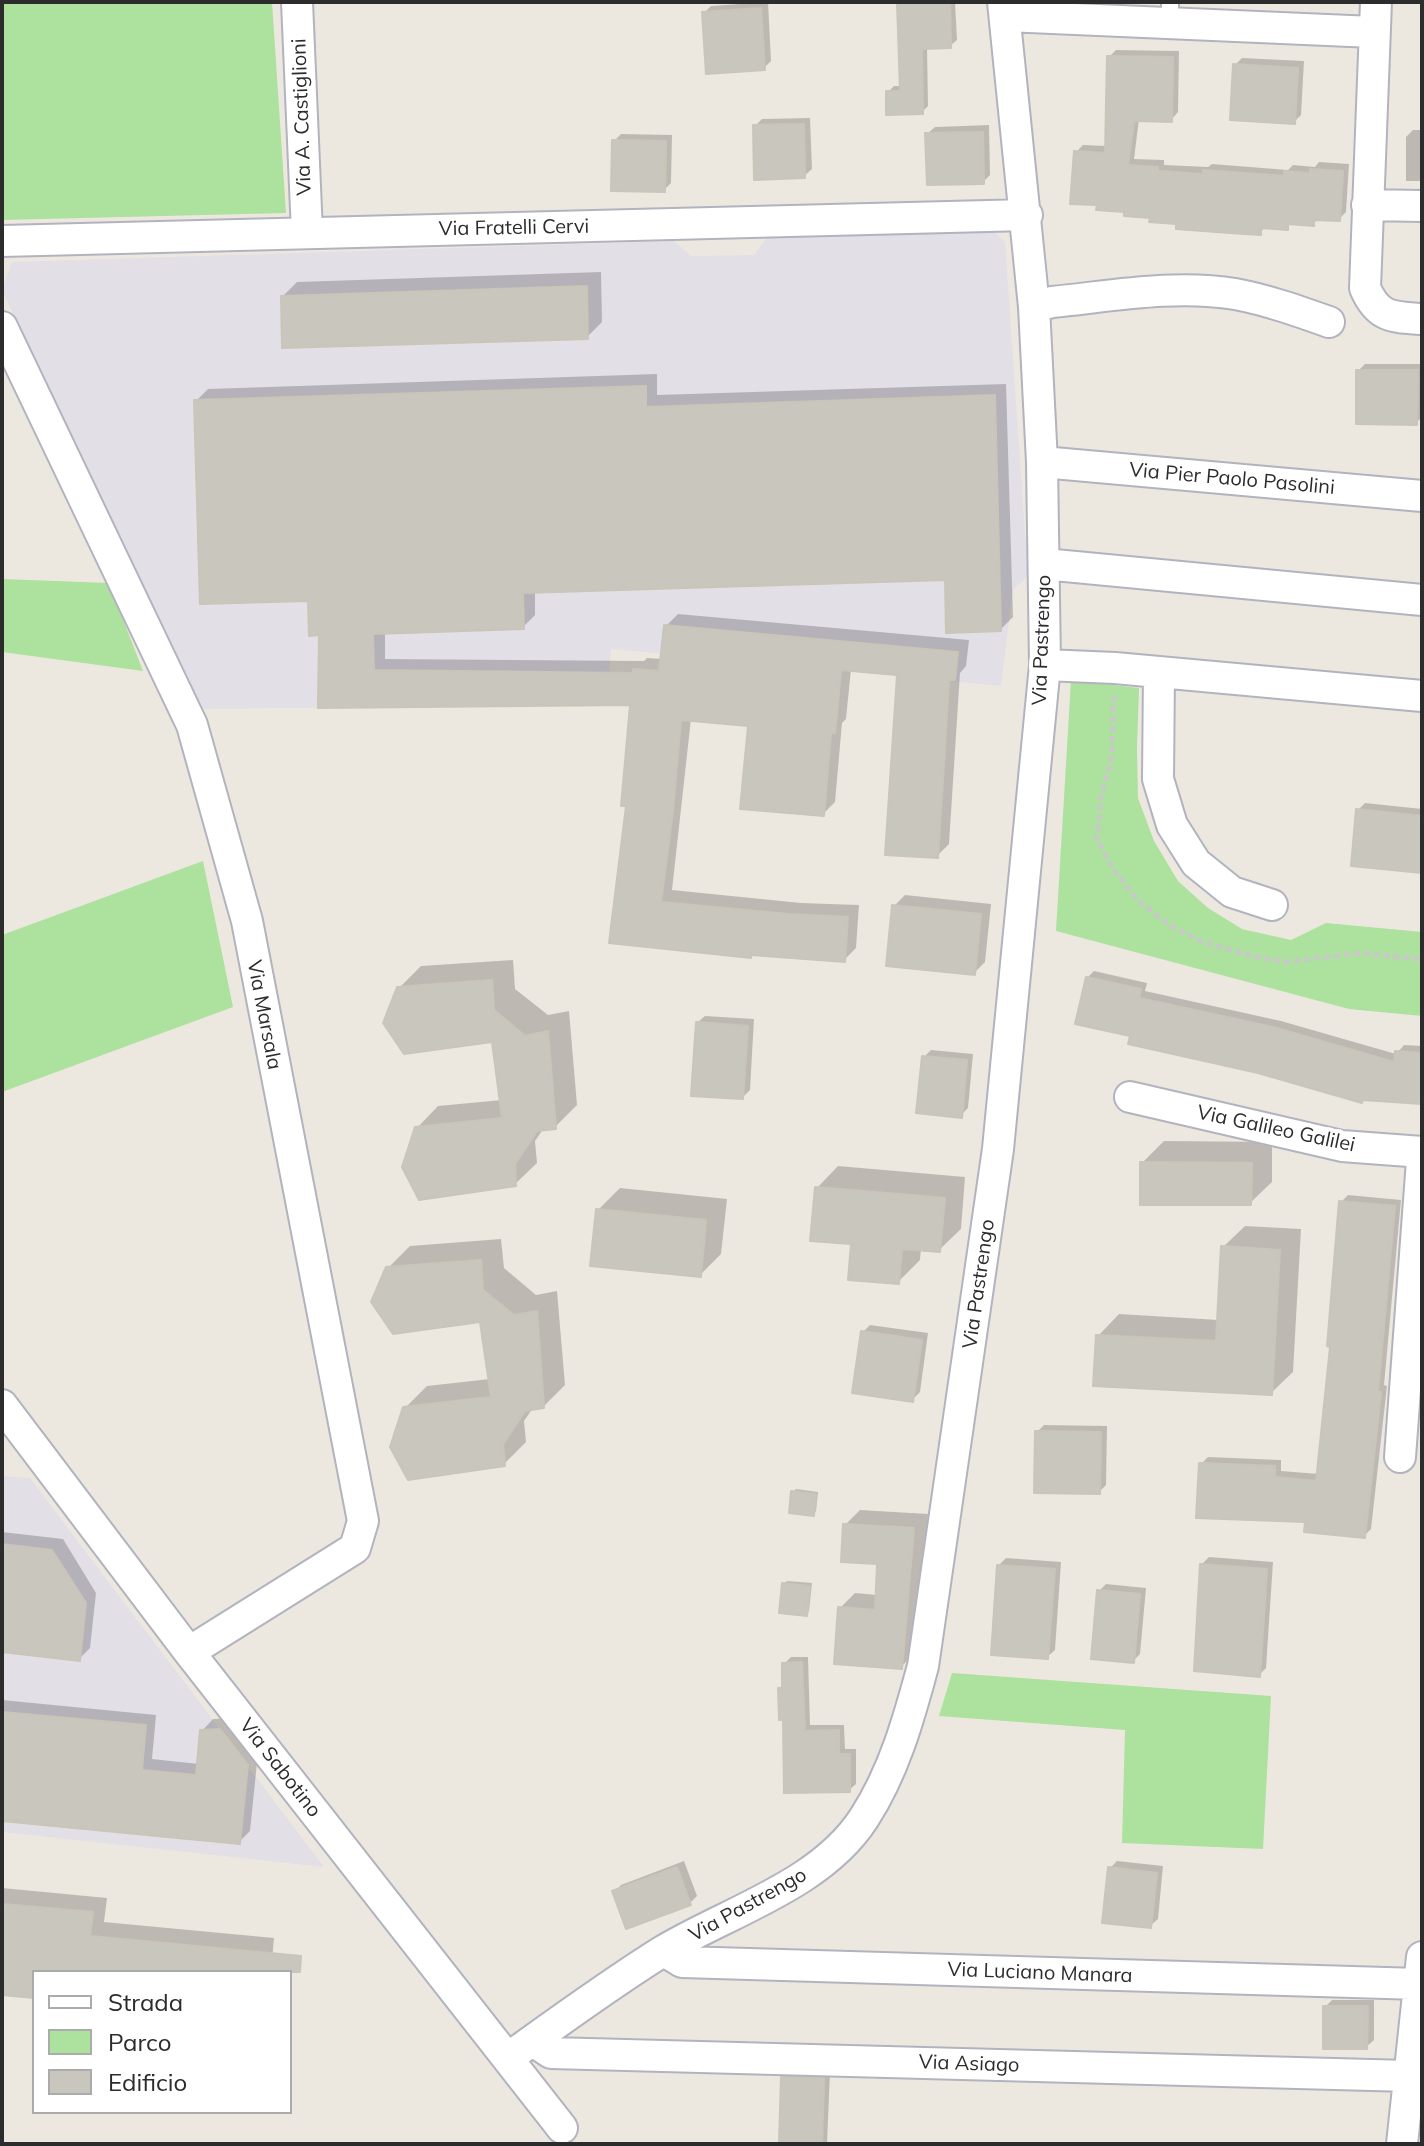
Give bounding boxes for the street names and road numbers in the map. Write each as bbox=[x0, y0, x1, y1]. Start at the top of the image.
street label: Via A. Castiglioni bbox=[287, 38, 317, 196]
street label: Via Fratelli Cervi bbox=[439, 215, 589, 241]
street label: Via Pier Paolo Pasolini bbox=[1128, 458, 1336, 500]
street label: Via Pastrengo bbox=[1028, 574, 1056, 706]
street label: Via Marsala bbox=[242, 958, 286, 1072]
street label: Via Galileo Galilei bbox=[1195, 1101, 1357, 1157]
street label: Via Pastrengo bbox=[958, 1218, 1000, 1350]
street label: Via Sabotino bbox=[234, 1714, 326, 1822]
street label: Via Pastrengo bbox=[685, 1863, 811, 1947]
street label: Via Luciano Manara bbox=[947, 1958, 1133, 1988]
street label: Via Asiago bbox=[918, 2050, 1020, 2078]

